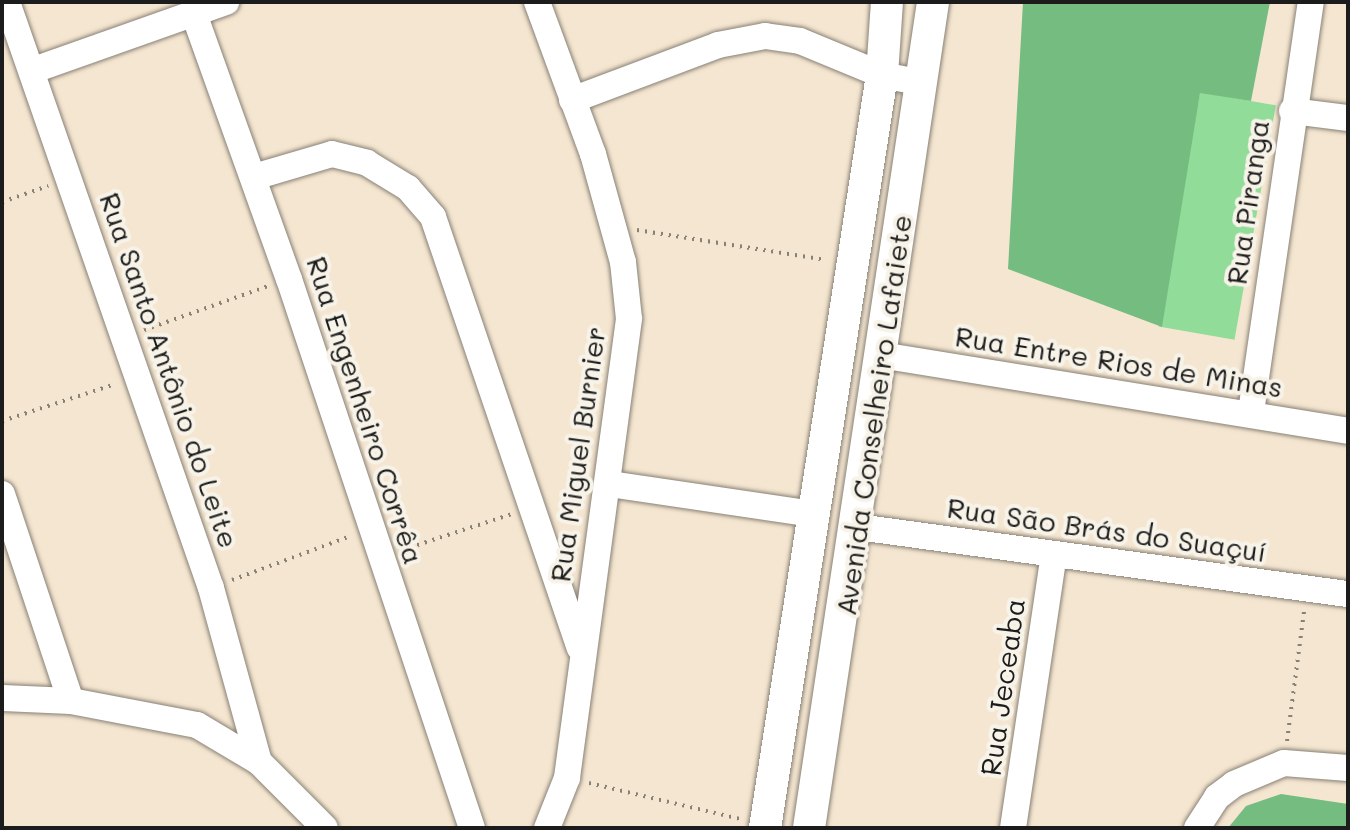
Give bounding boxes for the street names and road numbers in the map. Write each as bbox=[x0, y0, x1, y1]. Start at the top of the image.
street label: Rua Piranga bbox=[1219, 117, 1275, 287]
street label: Rua Santo Antônio do Leite bbox=[93, 188, 247, 552]
street label: Avenida Conselheiro Lafaiete bbox=[828, 212, 918, 618]
street label: Rua Engenheiro Corrêa bbox=[300, 252, 432, 568]
street label: Rua Entre Rios de Minas bbox=[953, 319, 1285, 403]
street label: Rua Miguel Burnier bbox=[542, 324, 612, 584]
street label: Rua São Brás do Suaçuí bbox=[945, 490, 1269, 568]
street label: Rua Jeceaba bbox=[973, 596, 1031, 778]

